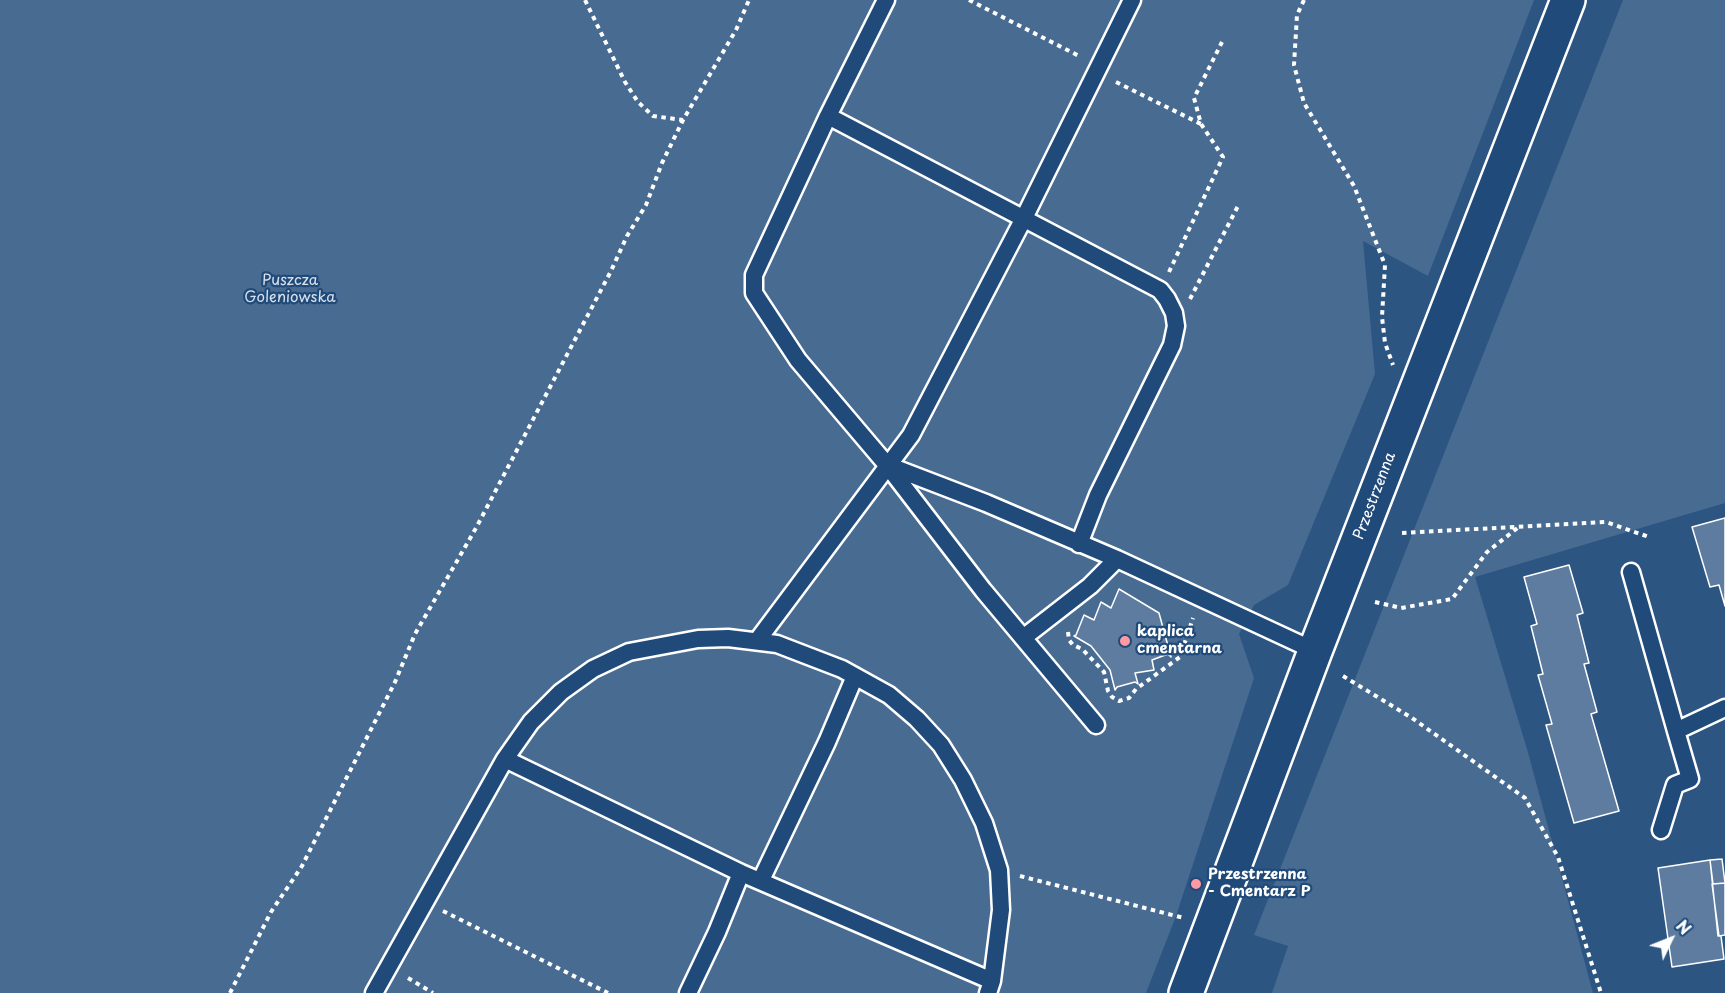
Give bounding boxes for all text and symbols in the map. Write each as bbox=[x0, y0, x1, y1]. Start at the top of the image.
park label: Puszcza Goleniowska bbox=[244, 272, 336, 307]
street label: Przestrzenna bbox=[1350, 450, 1400, 542]
place label: kaplica cmentarna bbox=[1137, 623, 1222, 658]
marker: kaplica cmentarna bbox=[1118, 634, 1132, 648]
place label: Przestrzenna - Cmentarz P bbox=[1208, 866, 1310, 901]
marker: Przestrzenna - Cmentarz P bbox=[1189, 877, 1203, 891]
north arrow bbox=[1641, 909, 1701, 969]
text: N bbox=[1671, 914, 1697, 940]

